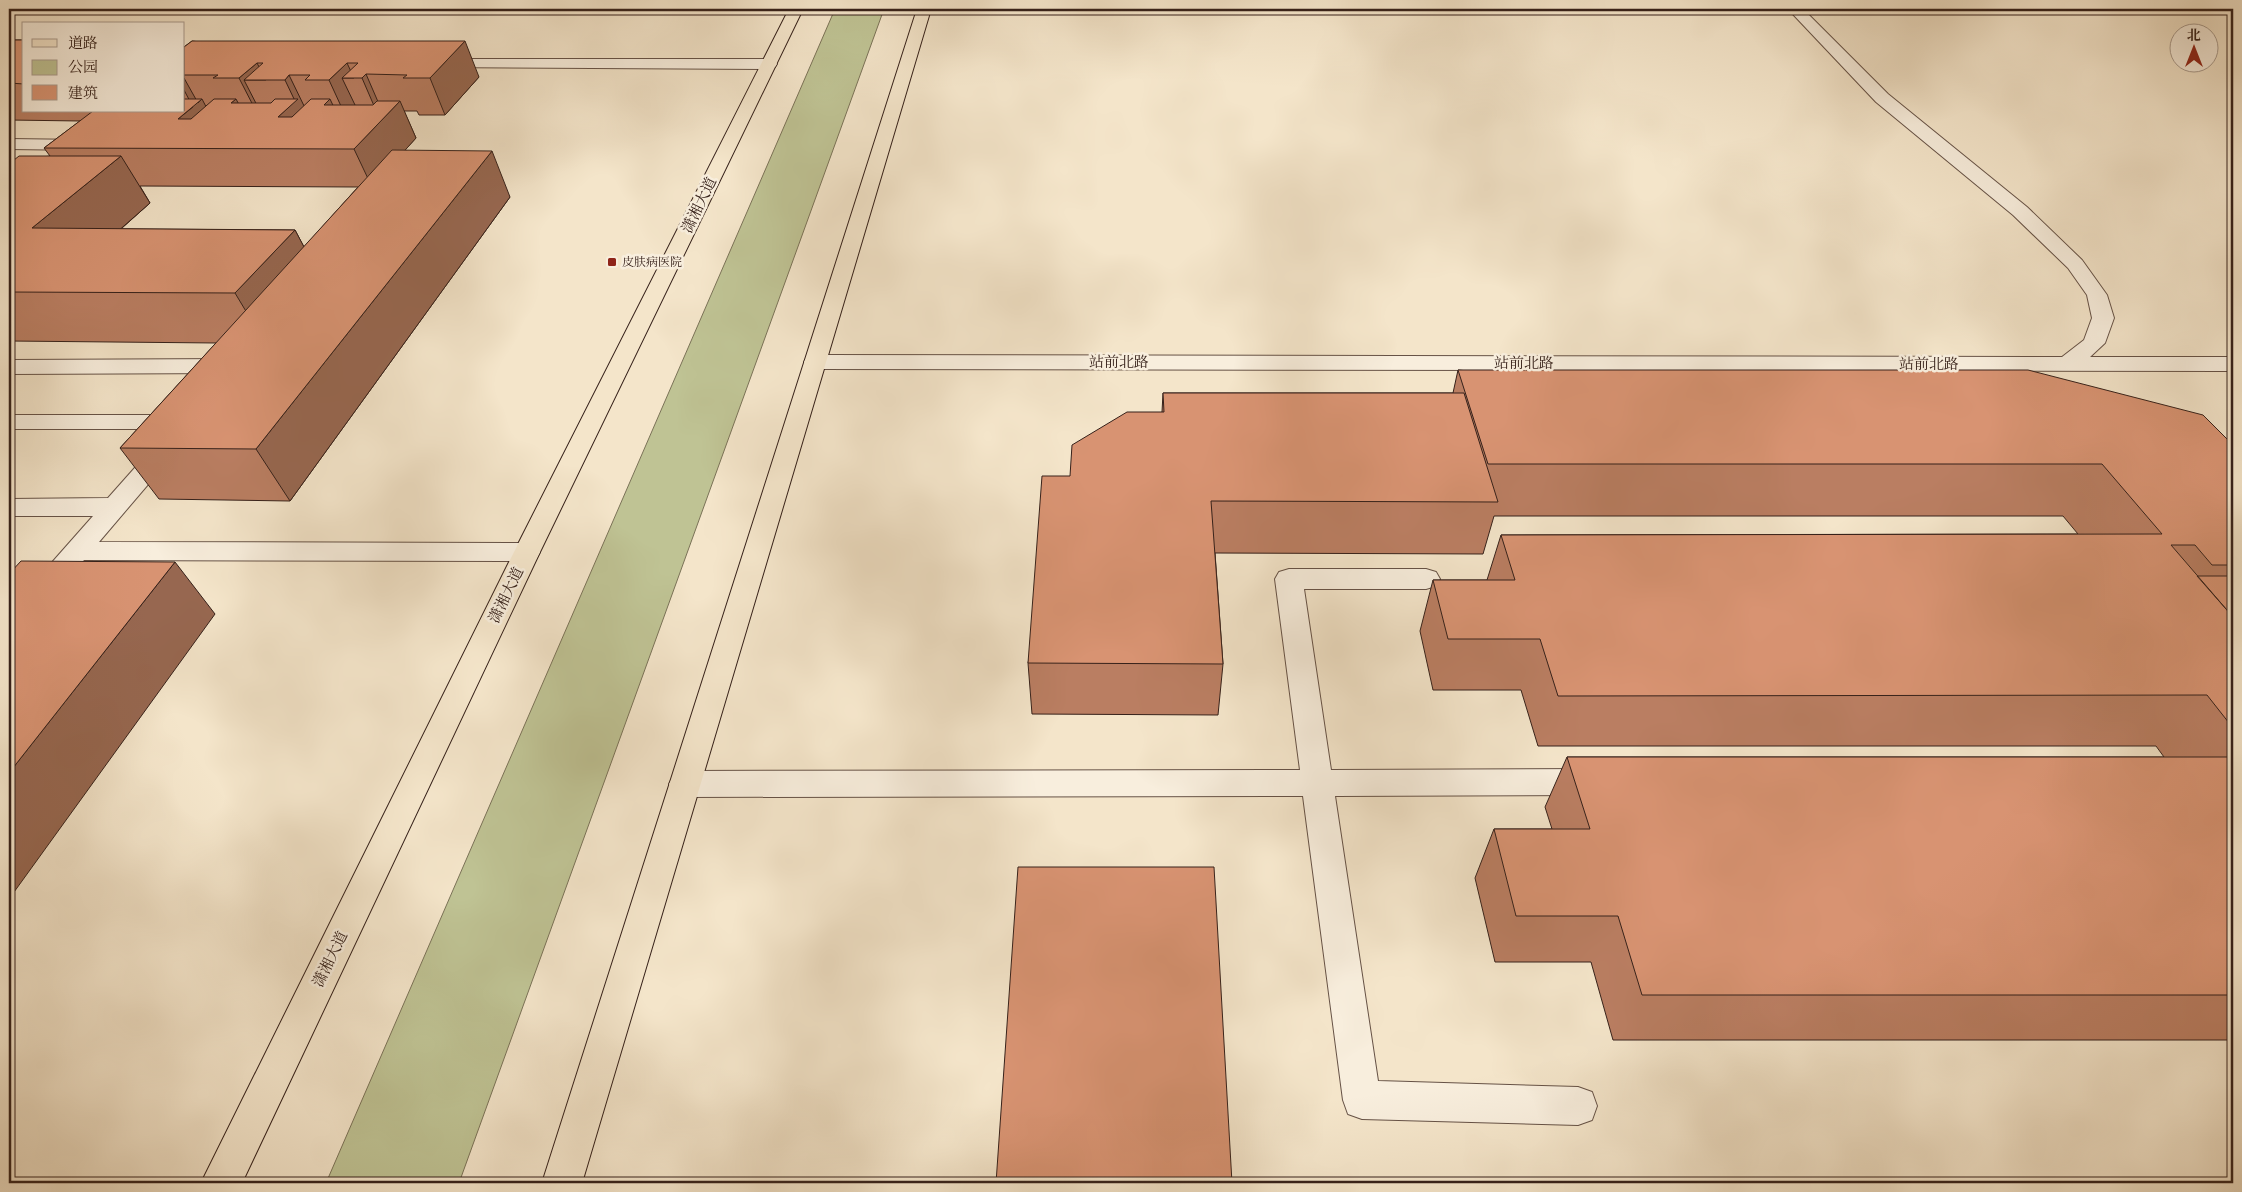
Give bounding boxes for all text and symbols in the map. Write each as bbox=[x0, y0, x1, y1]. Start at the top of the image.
legend bbox=[22, 22, 185, 112]
north arrow bbox=[2170, 22, 2220, 72]
text: 北 bbox=[2187, 27, 2201, 44]
text: 道路 bbox=[68, 34, 98, 52]
text: 公园 bbox=[68, 58, 98, 76]
text: 建筑 bbox=[68, 84, 98, 102]
street label: 潇湘大道 bbox=[678, 174, 720, 236]
place label: 皮肤病医院 bbox=[622, 255, 682, 269]
marker: 皮肤病医院 bbox=[606, 256, 618, 268]
street label: 站前北路 bbox=[1089, 353, 1149, 371]
street label: 站前北路 bbox=[1494, 354, 1554, 372]
street label: 站前北路 bbox=[1899, 355, 1959, 373]
street label: 潇湘大道 bbox=[485, 564, 527, 626]
street label: 潇湘大道 bbox=[309, 928, 351, 990]

